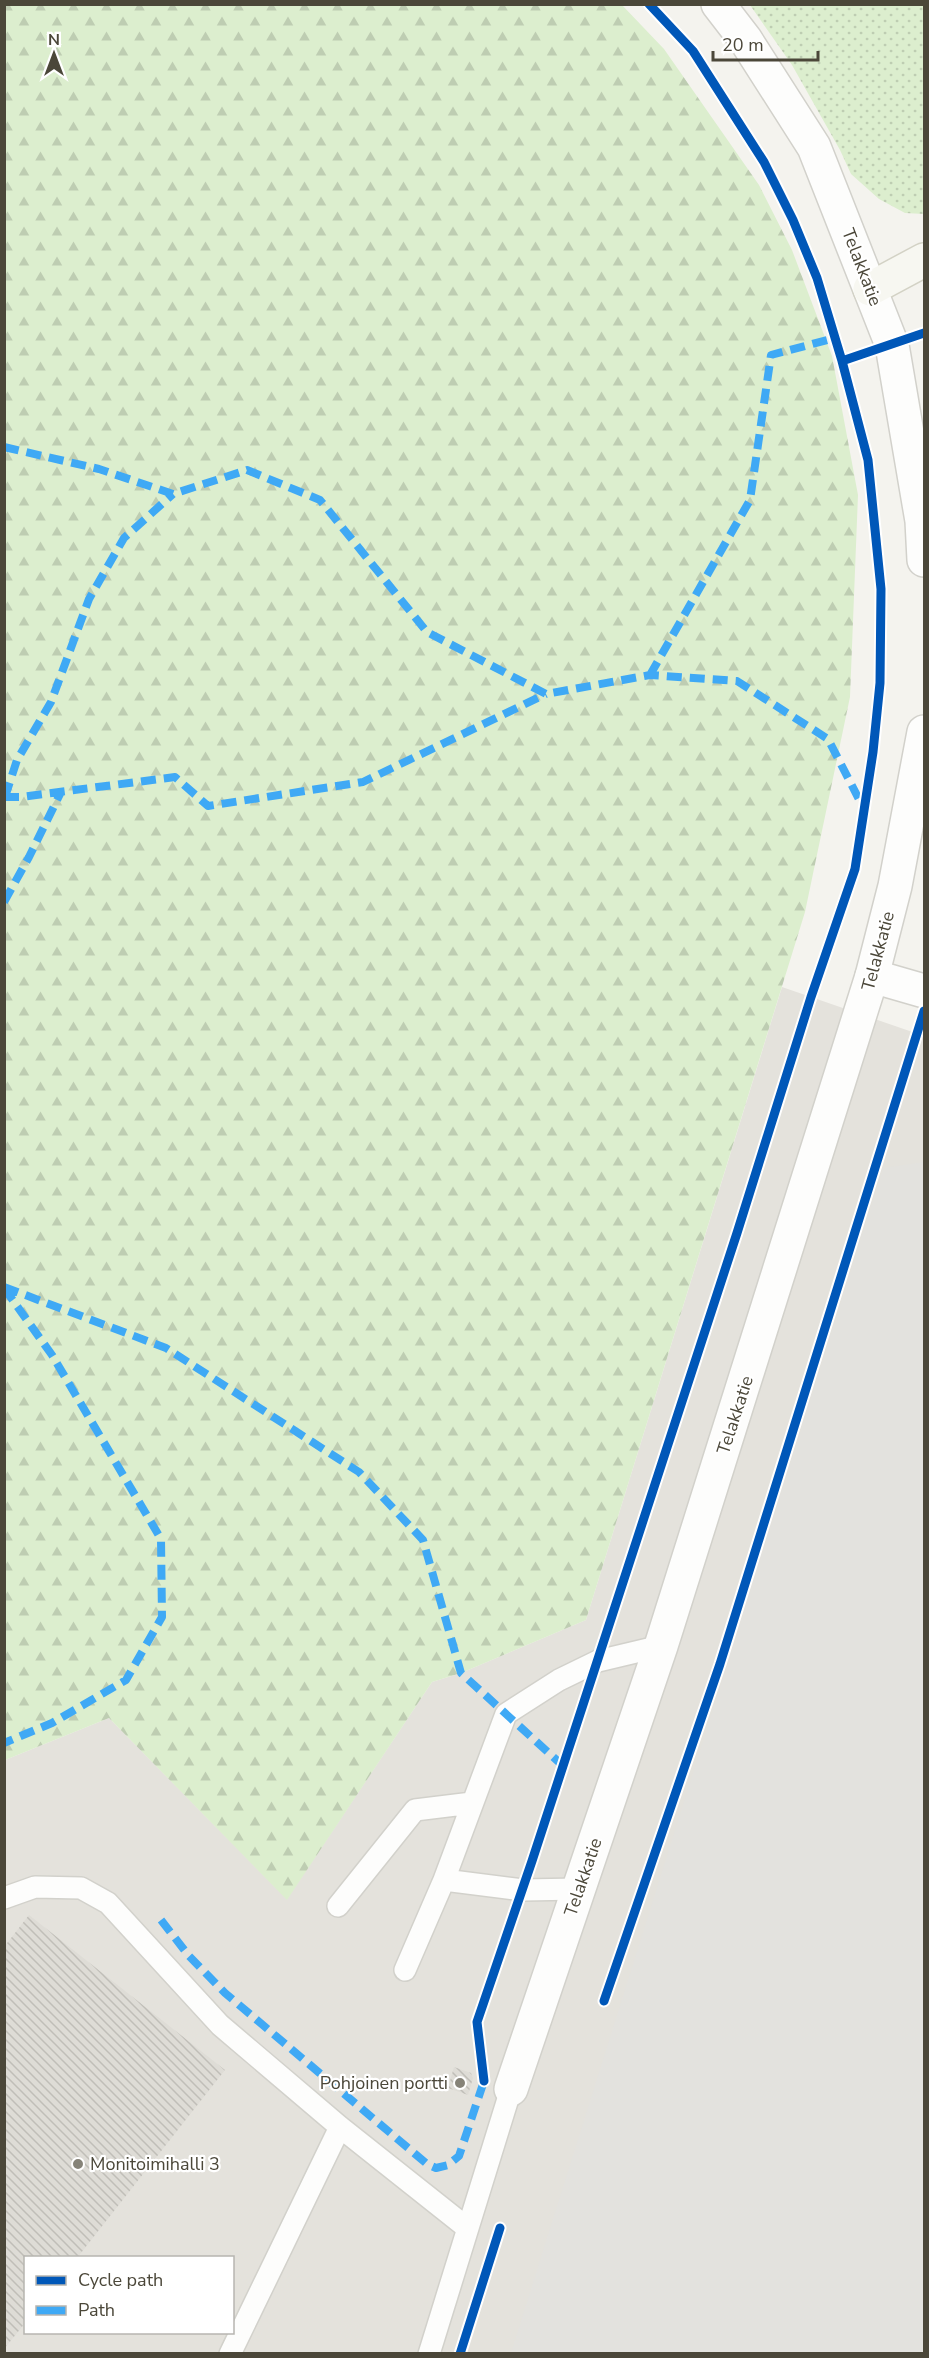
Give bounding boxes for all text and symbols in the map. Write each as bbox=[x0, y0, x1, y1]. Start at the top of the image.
north arrow bbox=[24, 24, 84, 84]
scale bar bbox=[713, 24, 818, 62]
text: N bbox=[48, 29, 60, 51]
text: 20 m bbox=[722, 33, 764, 57]
street label: Telakkatie bbox=[836, 225, 888, 309]
street label: Telakkatie bbox=[856, 909, 900, 993]
street label: Telakkatie bbox=[711, 1373, 759, 1457]
street label: Telakkatie bbox=[558, 1835, 608, 1919]
place label: Pohjoinen portti bbox=[320, 2071, 448, 2095]
marker: Pohjoinen portti bbox=[453, 2076, 467, 2090]
place label: Monitoimihalli 3 bbox=[90, 2152, 220, 2176]
marker: Monitoimihalli 3 bbox=[71, 2157, 85, 2171]
legend bbox=[24, 2256, 234, 2334]
text: Cycle path bbox=[78, 2268, 163, 2292]
text: Path bbox=[78, 2298, 115, 2322]

